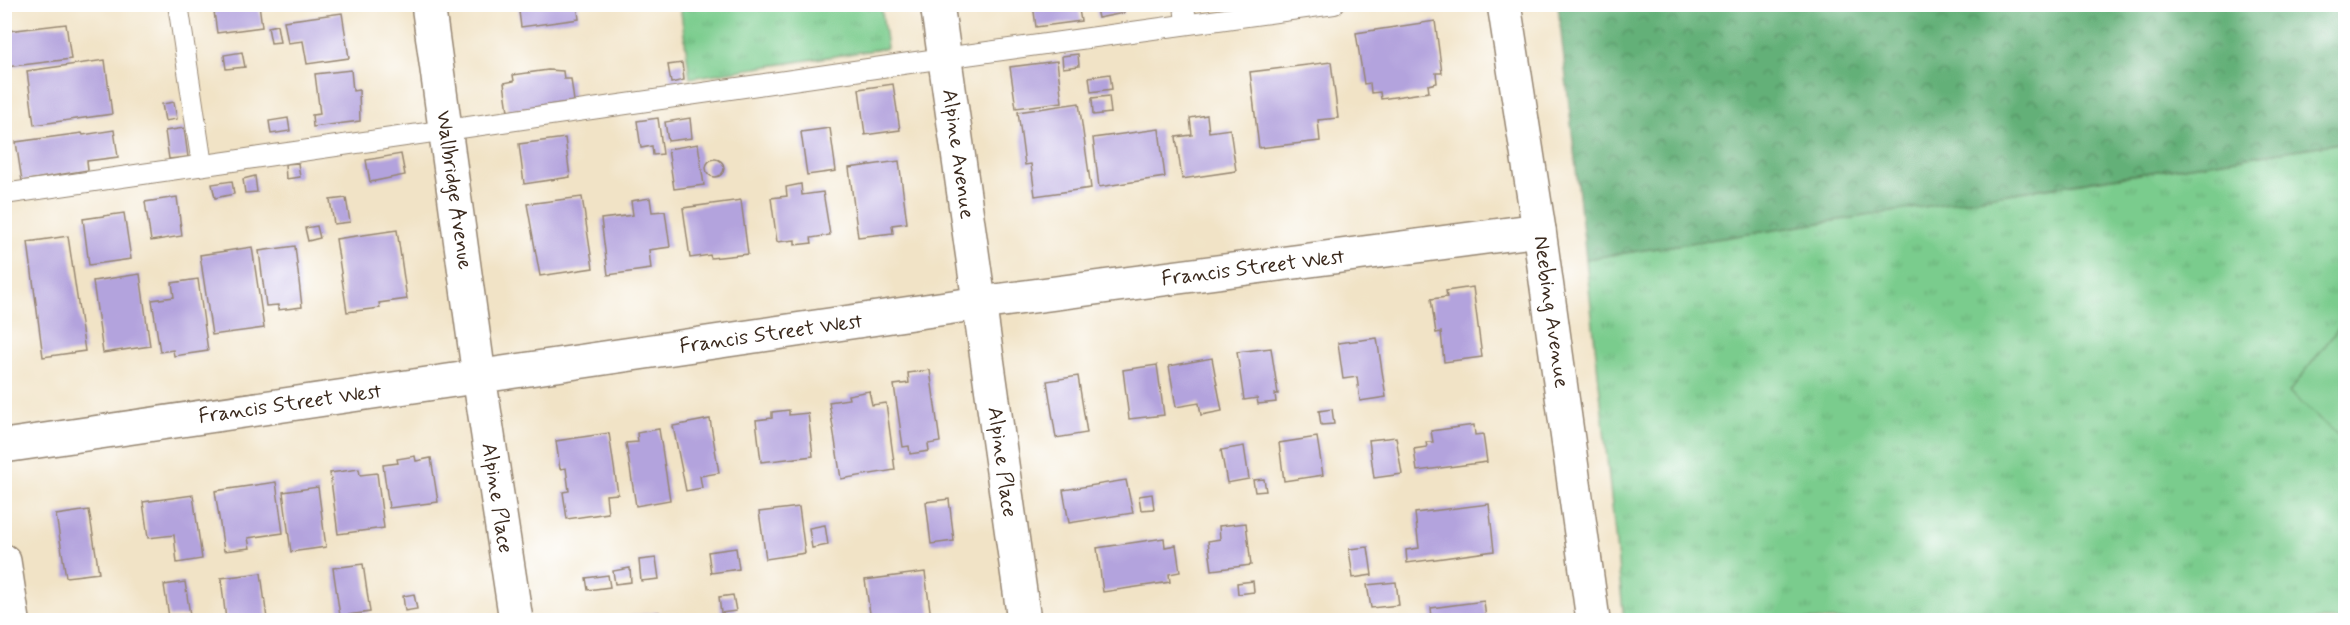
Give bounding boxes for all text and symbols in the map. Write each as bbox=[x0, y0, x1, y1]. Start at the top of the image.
street label: Alpine Avenue bbox=[935, 87, 981, 221]
street label: Wallbridge Avenue bbox=[429, 109, 479, 271]
street label: Neebing Avenue bbox=[1526, 234, 1576, 390]
street label: Francis Street West bbox=[1160, 243, 1347, 293]
street label: Francis Street West bbox=[678, 307, 865, 361]
street label: Francis Street West bbox=[197, 377, 384, 431]
street label: Alpine Place bbox=[980, 405, 1024, 519]
street label: Alpine Place bbox=[474, 441, 520, 555]

